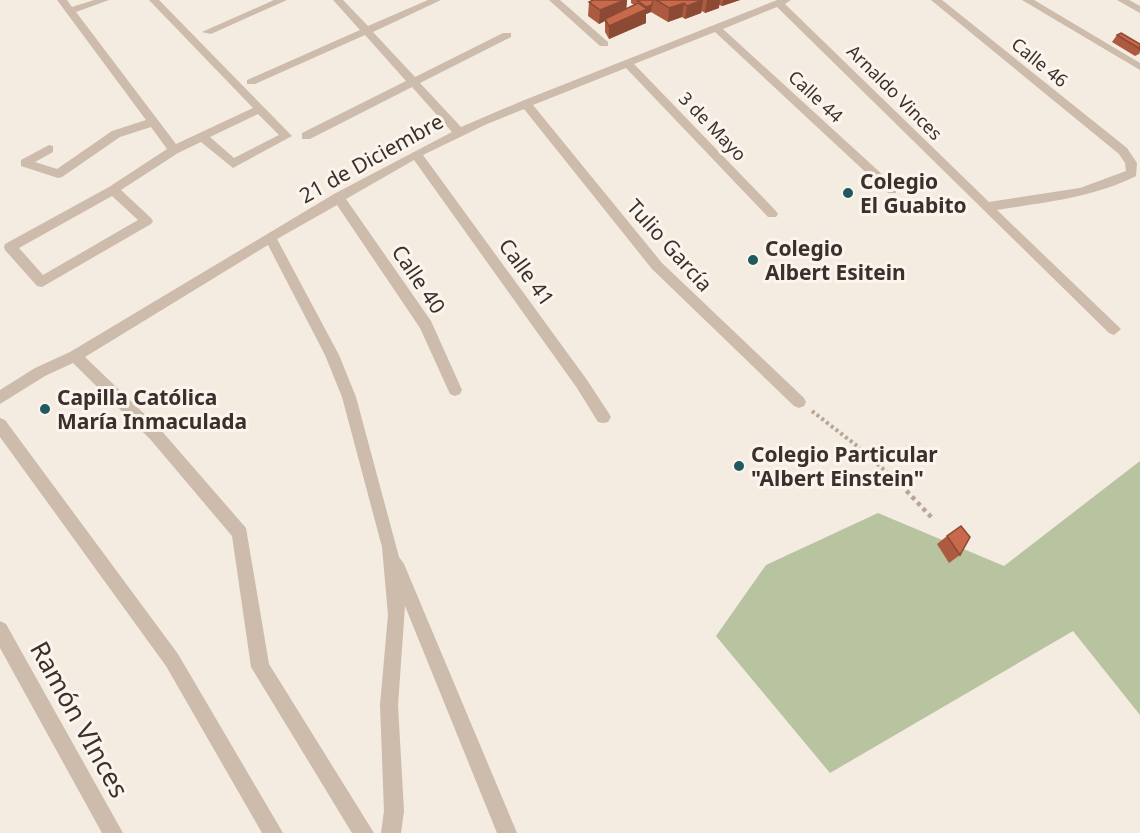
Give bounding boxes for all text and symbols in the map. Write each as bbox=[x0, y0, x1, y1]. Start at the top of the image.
street label: Calle 46 bbox=[1007, 32, 1073, 92]
street label: Arnaldo Vinces bbox=[842, 39, 948, 145]
street label: Calle 44 bbox=[784, 65, 848, 127]
street label: 3 de Mayo bbox=[674, 86, 752, 166]
street label: 21 de Diciembre bbox=[294, 107, 448, 209]
place label: Colegio El Guabito bbox=[860, 167, 967, 219]
marker: Colegio El Guabito bbox=[841, 186, 855, 200]
street label: Tulio García bbox=[621, 193, 719, 297]
street label: Calle 41 bbox=[493, 233, 561, 311]
place label: Colegio Albert Esitein bbox=[765, 234, 906, 286]
street label: Calle 40 bbox=[386, 239, 452, 319]
marker: Colegio Albert Esitein bbox=[746, 253, 760, 267]
place label: Capilla Católica María Inmaculada bbox=[57, 383, 247, 435]
marker: Capilla Católica María Inmaculada bbox=[38, 402, 52, 416]
place label: Colegio Particular "Albert Einstein" bbox=[751, 440, 938, 492]
marker: Colegio Particular "Albert Einstein" bbox=[732, 459, 746, 473]
street label: Ramón VInces bbox=[22, 634, 138, 804]

